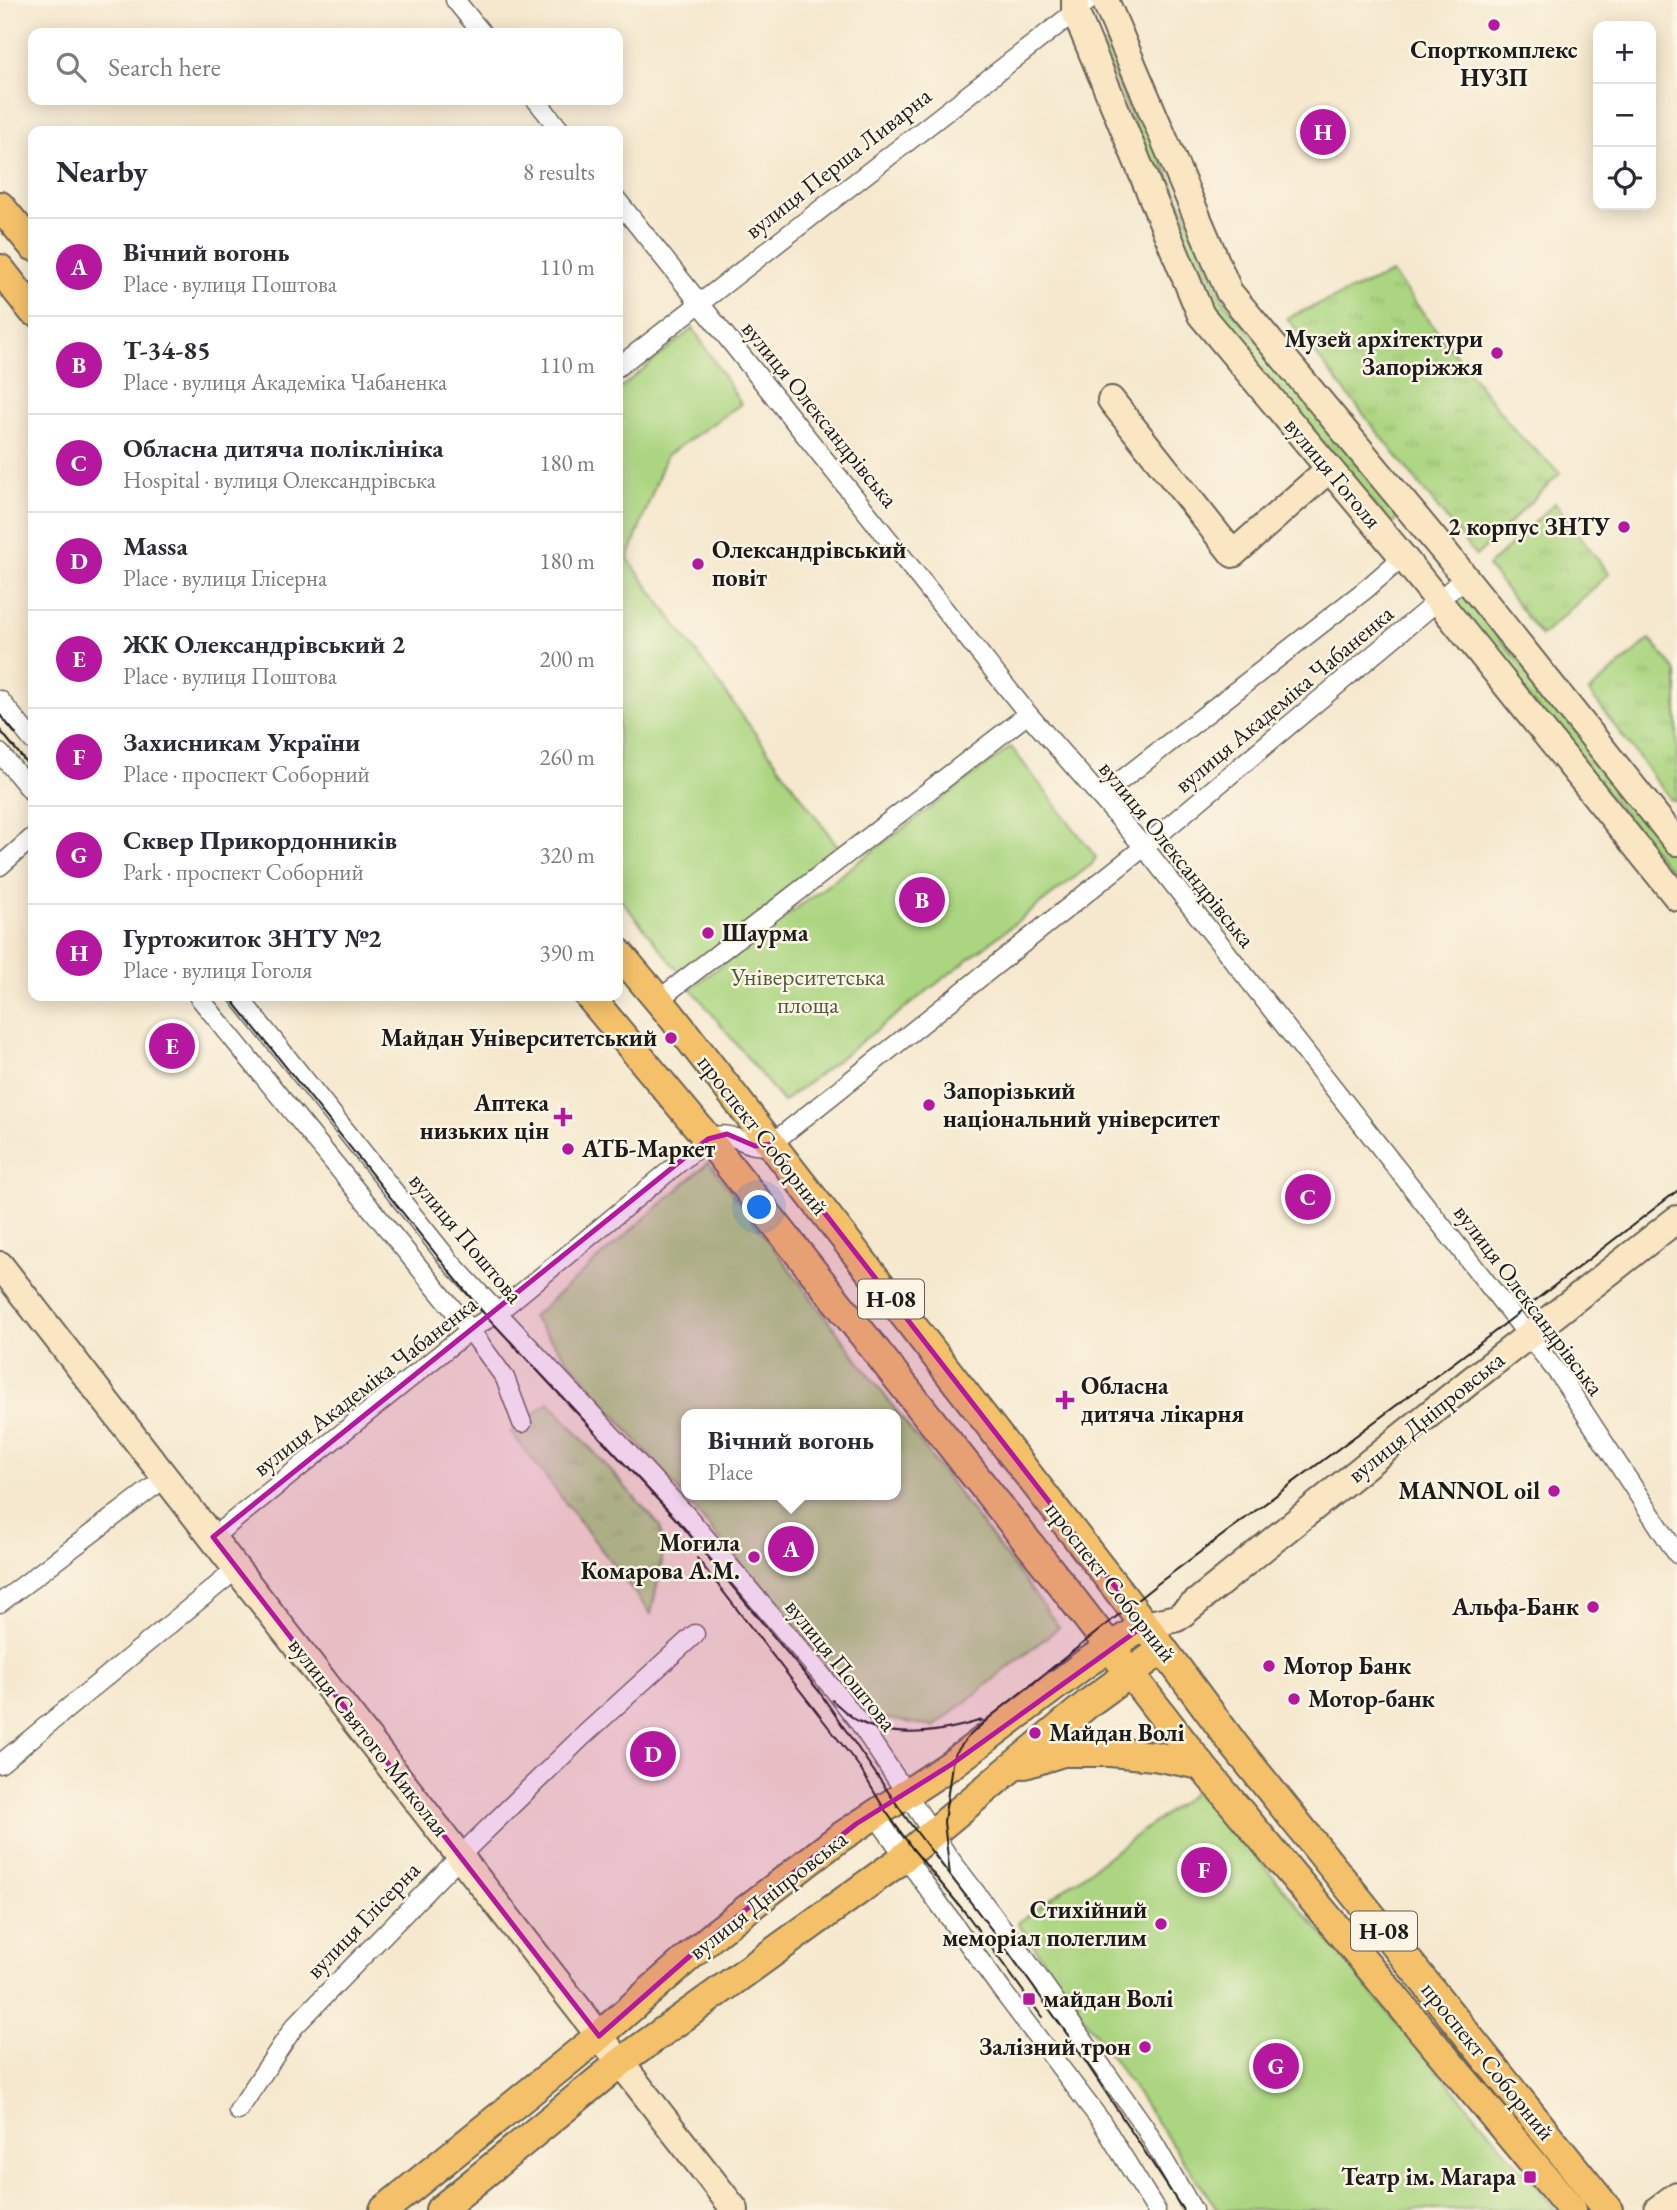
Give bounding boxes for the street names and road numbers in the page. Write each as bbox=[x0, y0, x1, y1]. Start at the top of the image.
street label: вулиця Перша Ливарна bbox=[738, 80, 938, 245]
street label: вулиця Олександрівська bbox=[735, 314, 906, 514]
street label: вулиця Гоголя bbox=[1278, 411, 1389, 535]
street label: вулиця Академіка Чабаненка bbox=[1168, 598, 1400, 799]
street label: вулиця Олександрівська bbox=[1092, 754, 1263, 954]
street label: проспект Соборний bbox=[691, 1048, 836, 1222]
street label: вулиця Поштова bbox=[403, 1166, 530, 1310]
street label: вулиця Олександрівська bbox=[1447, 1198, 1612, 1402]
road number: Н-08 bbox=[858, 1280, 924, 1318]
street label: вулиця Академіка Чабаненка bbox=[246, 1288, 484, 1483]
street label: вулиця Дніпровська bbox=[1341, 1344, 1511, 1489]
street label: проспект Соборний bbox=[1039, 1495, 1184, 1669]
street label: вулиця Поштова bbox=[778, 1592, 905, 1738]
street label: вулиця Святого Миколая bbox=[282, 1631, 457, 1843]
street label: вулиця Дніпровська bbox=[682, 1823, 854, 1966]
street label: вулиця Глісерна bbox=[299, 1854, 427, 1985]
road number: Н-08 bbox=[1351, 1912, 1417, 1950]
street label: проспект Соборний bbox=[1415, 1975, 1562, 2147]

